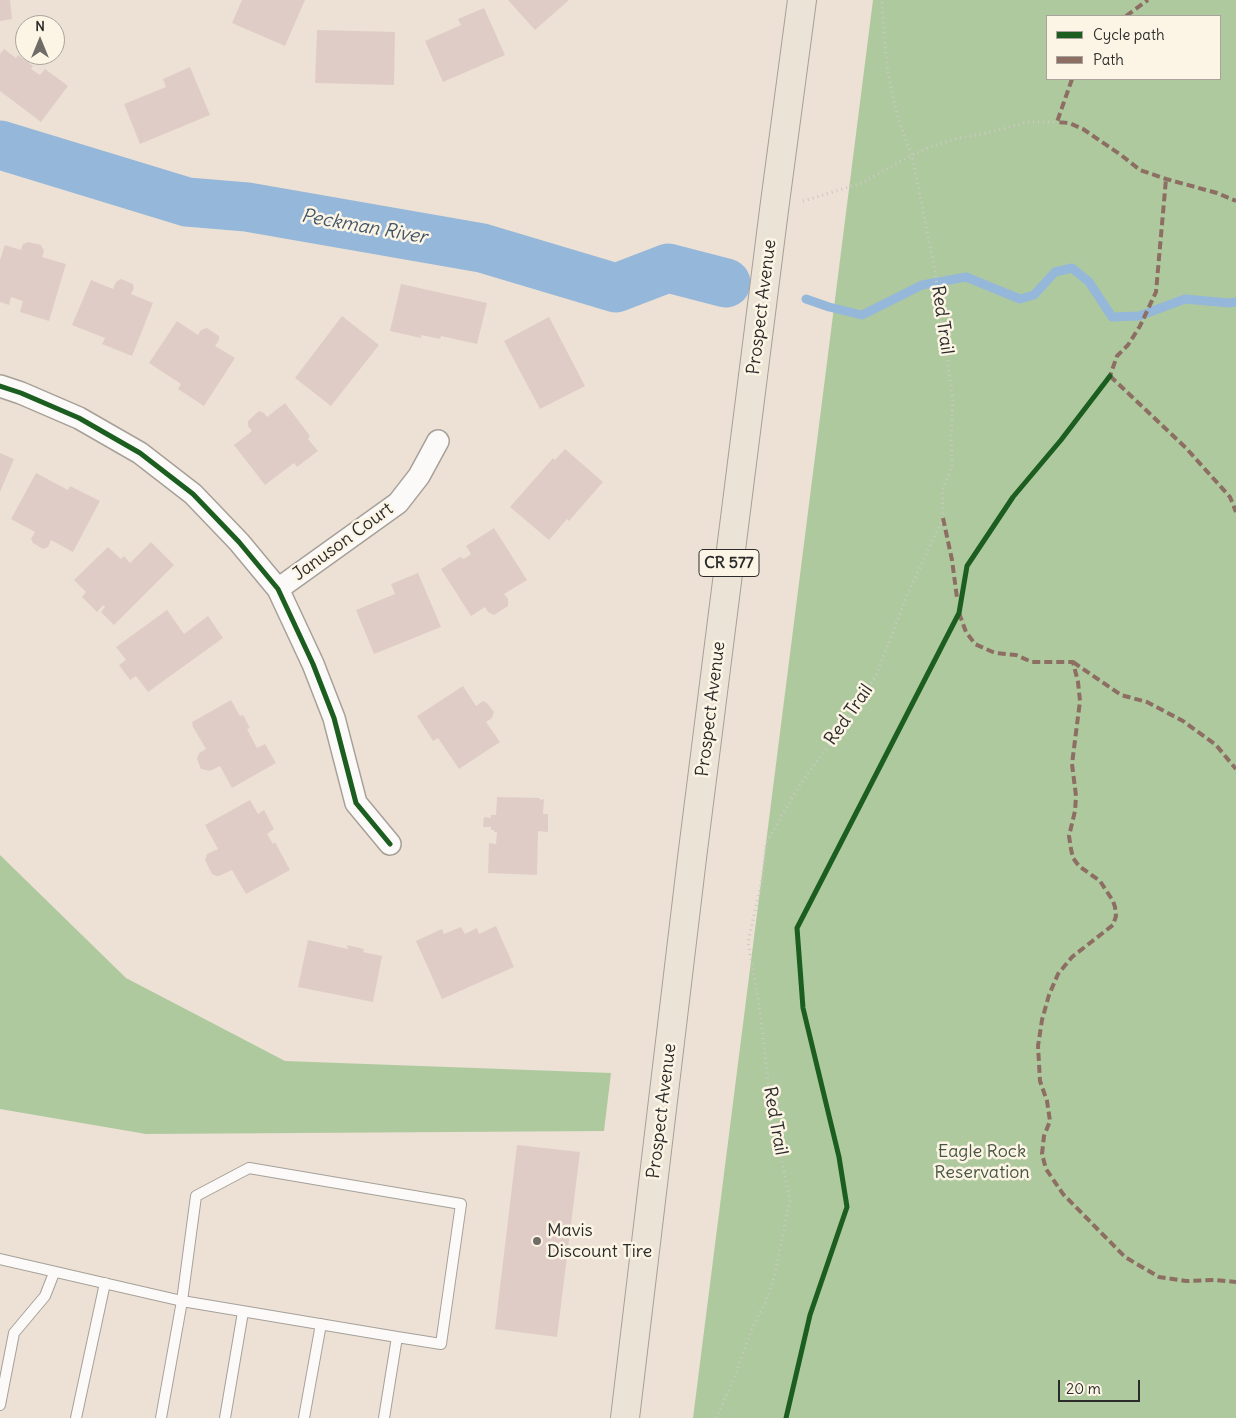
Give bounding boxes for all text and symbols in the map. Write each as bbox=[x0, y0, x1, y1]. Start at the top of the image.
north arrow bbox=[15, 15, 65, 65]
legend bbox=[1046, 15, 1221, 80]
text: N bbox=[35, 17, 45, 35]
text: Cycle path bbox=[1093, 25, 1165, 44]
text: Path bbox=[1093, 50, 1124, 69]
water label: Peckman River bbox=[300, 205, 428, 249]
street label: Prospect Avenue bbox=[743, 238, 781, 376]
street label: Red Trail bbox=[926, 284, 958, 356]
street label: Januson Court bbox=[289, 498, 397, 586]
road number: CR 577 bbox=[699, 550, 759, 576]
street label: Prospect Avenue bbox=[692, 640, 730, 778]
street label: Red Trail bbox=[820, 680, 878, 750]
street label: Prospect Avenue bbox=[643, 1042, 681, 1180]
street label: Red Trail bbox=[758, 1085, 792, 1157]
park label: Eagle Rock Reservation bbox=[934, 1141, 1030, 1184]
place label: Mavis Discount Tire bbox=[547, 1220, 652, 1262]
marker: Mavis Discount Tire bbox=[531, 1235, 543, 1247]
scale bar bbox=[1061, 1370, 1144, 1402]
text: 20 m bbox=[1066, 1379, 1101, 1398]

